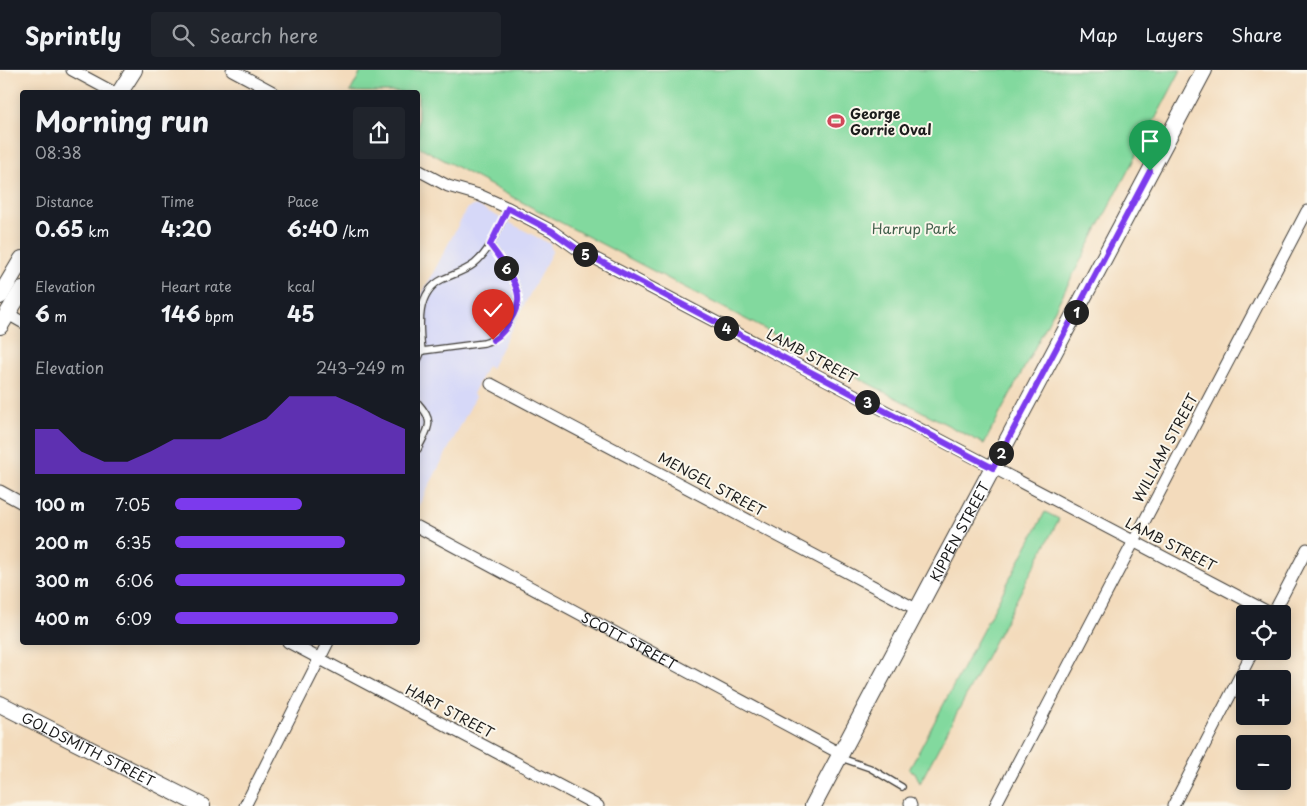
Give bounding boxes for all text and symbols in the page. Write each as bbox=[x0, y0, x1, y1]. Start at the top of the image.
search box bbox=[151, 12, 501, 57]
text: Sprintly bbox=[25, 17, 121, 53]
icon: search bbox=[169, 21, 197, 49]
text: Search here bbox=[209, 21, 318, 49]
text: Map bbox=[1079, 21, 1118, 48]
text: Layers bbox=[1146, 21, 1203, 48]
text: Share bbox=[1231, 21, 1282, 48]
text: Morning run bbox=[35, 99, 209, 142]
place label: George Gorrie Oval bbox=[850, 103, 932, 140]
button: share bbox=[353, 107, 405, 159]
sports icon: George Gorrie Oval bbox=[826, 111, 846, 131]
pin bbox=[1129, 120, 1171, 171]
icon: arrive bbox=[1136, 127, 1164, 155]
text: 08:38 bbox=[35, 140, 82, 164]
text: Distance bbox=[35, 191, 94, 212]
text: Time bbox=[161, 191, 194, 212]
text: Pace bbox=[287, 191, 319, 212]
text: 0.65 bbox=[35, 212, 84, 244]
text: 4:20 bbox=[161, 212, 212, 244]
text: 6:40 bbox=[287, 212, 338, 244]
park label: Harrup Park bbox=[872, 218, 957, 239]
text: km bbox=[84, 221, 109, 242]
text: /km bbox=[338, 221, 369, 242]
pin: 5 bbox=[572, 242, 598, 266]
text: 5 bbox=[581, 244, 590, 265]
pin: 6 bbox=[494, 256, 518, 280]
text: 6 bbox=[502, 258, 511, 279]
text: Elevation bbox=[35, 276, 95, 297]
text: Heart rate bbox=[161, 276, 232, 297]
text: kcal bbox=[287, 276, 315, 297]
pin bbox=[472, 289, 514, 340]
icon: check bbox=[479, 296, 507, 324]
text: 6 bbox=[35, 297, 50, 329]
text: 146 bbox=[161, 297, 200, 329]
text: 45 bbox=[287, 297, 315, 329]
pin: 1 bbox=[1064, 300, 1088, 324]
text: 1 bbox=[1073, 302, 1080, 323]
text: m bbox=[50, 306, 67, 327]
text: bpm bbox=[200, 306, 234, 327]
pin: 4 bbox=[714, 316, 738, 340]
text: 4 bbox=[722, 318, 731, 339]
street label: LAMB STREET bbox=[763, 323, 861, 389]
text: Elevation bbox=[35, 355, 104, 379]
text: 243–249 m bbox=[316, 355, 405, 379]
street label: WILLIAM STREET bbox=[1127, 389, 1203, 506]
pin: 3 bbox=[854, 390, 880, 414]
text: 3 bbox=[863, 392, 872, 413]
pin: 2 bbox=[988, 440, 1014, 466]
text: 2 bbox=[997, 443, 1006, 464]
street label: MENGEL STREET bbox=[655, 447, 770, 521]
street label: KIPPEN STREET bbox=[924, 478, 994, 585]
text: 100 m bbox=[35, 492, 85, 516]
text: 7:05 bbox=[115, 492, 150, 516]
street label: LAMB STREET bbox=[1122, 512, 1221, 576]
text: 200 m bbox=[35, 530, 89, 554]
text: 6:35 bbox=[115, 530, 151, 554]
text: 300 m bbox=[35, 568, 89, 592]
text: 6:06 bbox=[115, 568, 154, 592]
map controls bbox=[1236, 605, 1291, 790]
button: locate bbox=[1236, 605, 1291, 660]
text: 400 m bbox=[35, 606, 89, 630]
text: 6:09 bbox=[115, 606, 152, 630]
street label: SCOTT STREET bbox=[578, 606, 681, 675]
button: + bbox=[1236, 670, 1291, 725]
street label: HART STREET bbox=[402, 679, 498, 743]
street label: GOLDSMITH STREET bbox=[18, 706, 159, 791]
button: − bbox=[1236, 735, 1291, 790]

